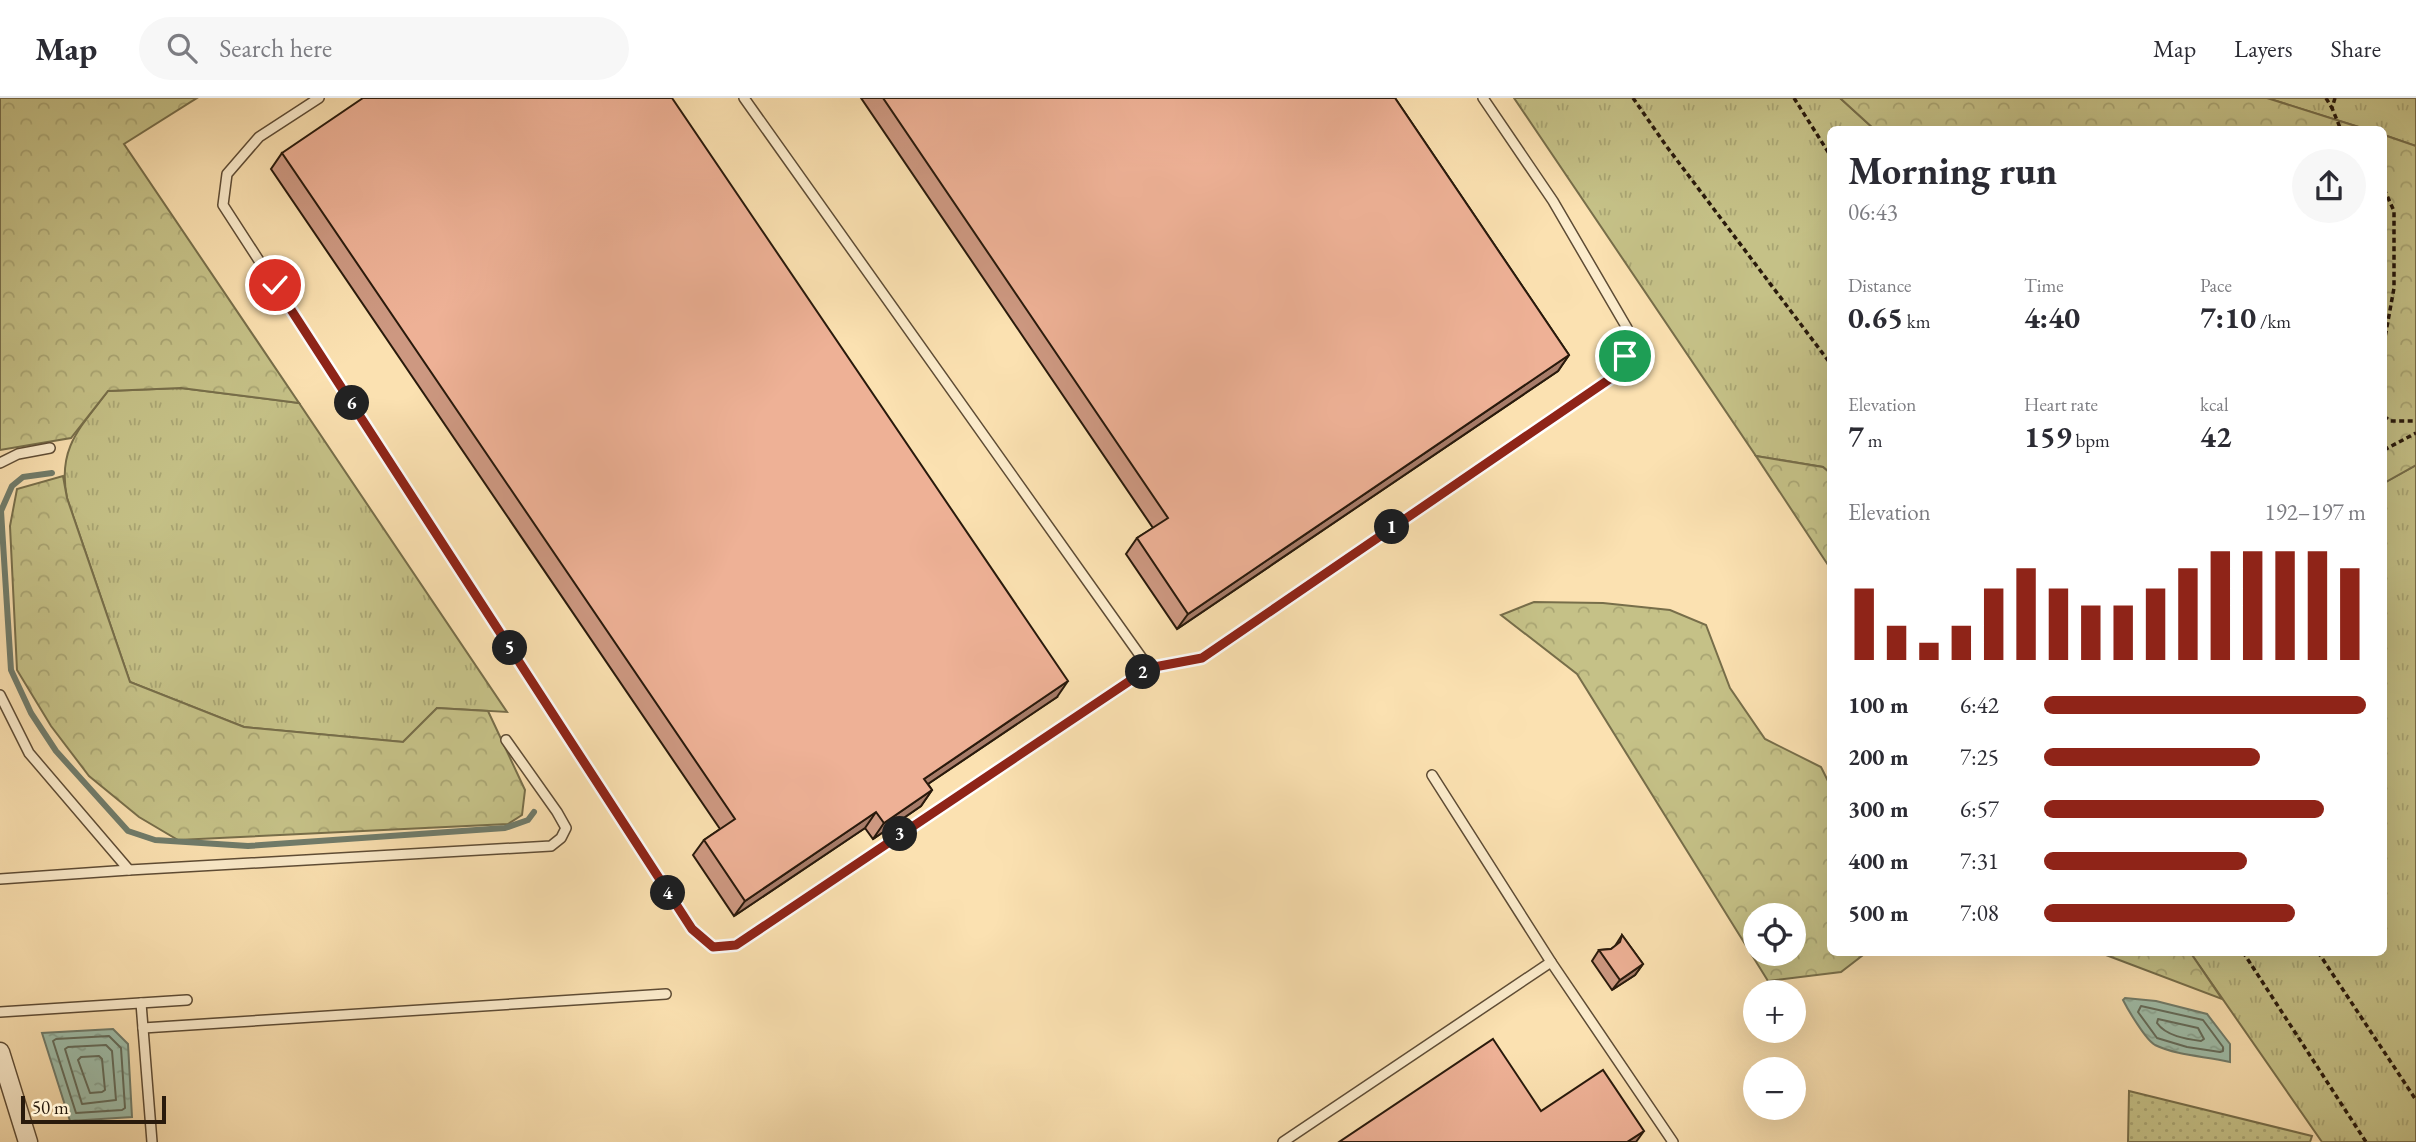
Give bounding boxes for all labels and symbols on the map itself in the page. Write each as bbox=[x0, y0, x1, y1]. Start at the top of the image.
pin bbox=[245, 255, 305, 315]
pin bbox=[1595, 326, 1655, 386]
pin: 6 bbox=[334, 386, 370, 420]
pin: 1 bbox=[1374, 510, 1410, 544]
pin: 5 bbox=[492, 630, 528, 666]
pin: 2 bbox=[1126, 654, 1160, 690]
pin: 3 bbox=[883, 816, 918, 852]
pin: 4 bbox=[650, 876, 686, 910]
scale bar bbox=[21, 1093, 166, 1125]

